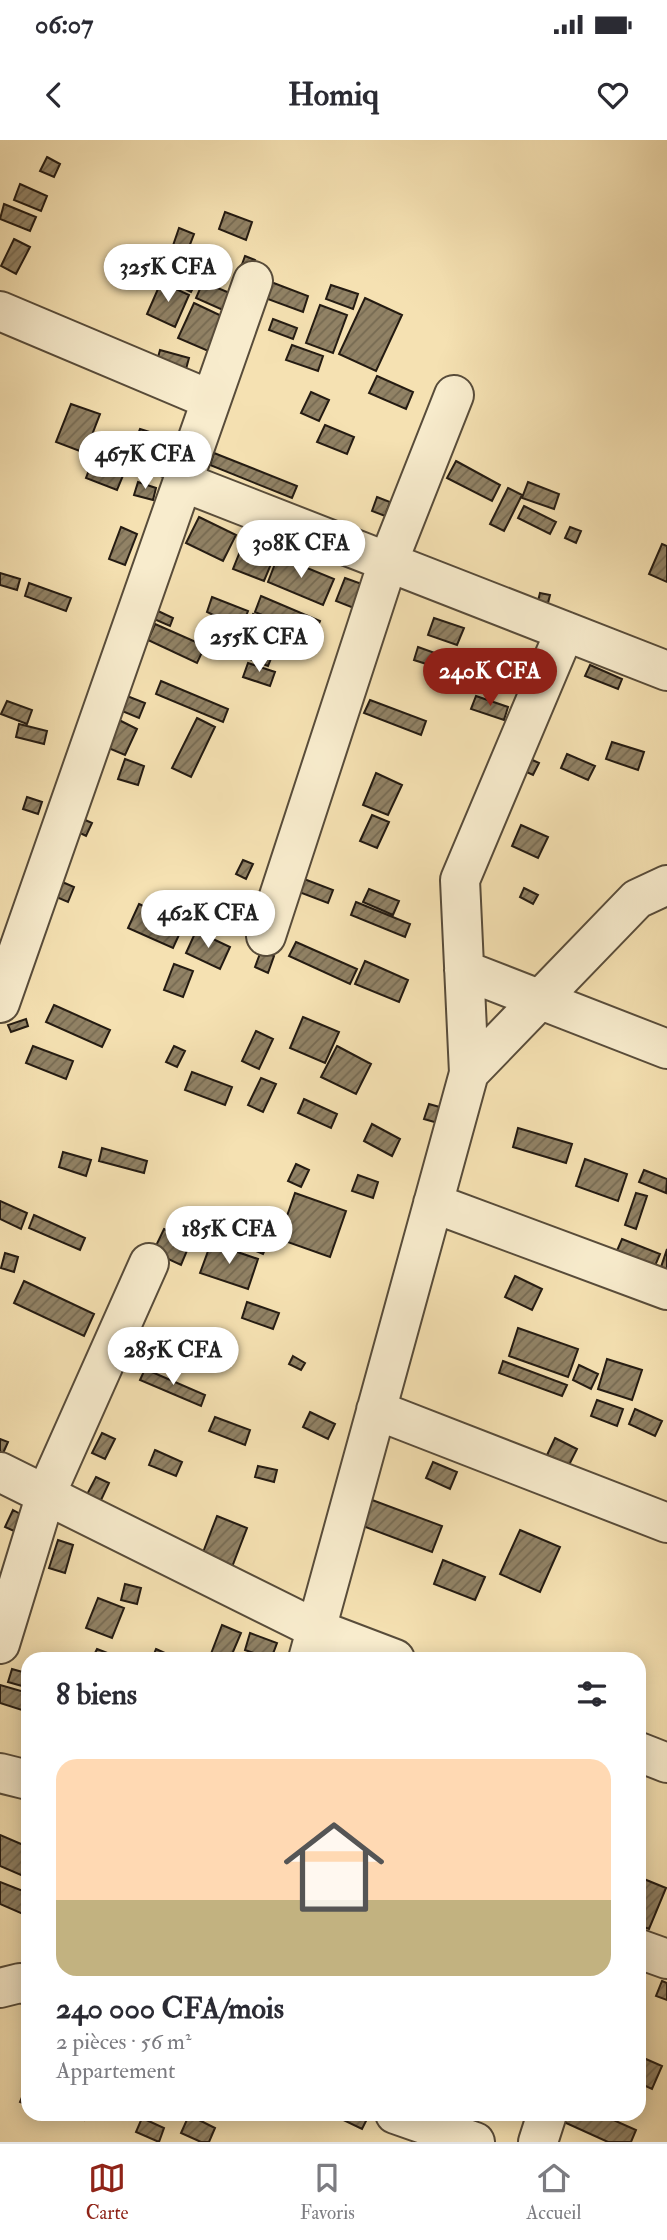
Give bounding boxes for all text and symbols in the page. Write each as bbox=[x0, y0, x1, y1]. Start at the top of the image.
text: 06:07 bbox=[35, 9, 93, 41]
text: Homiq bbox=[288, 75, 379, 115]
icon: back bbox=[35, 76, 73, 114]
icon: heart bbox=[594, 76, 632, 114]
pin: 325K CFA bbox=[96, 244, 240, 304]
text: 325K CFA bbox=[120, 252, 216, 281]
pin: 467K CFA bbox=[73, 432, 217, 491]
text: 467K CFA bbox=[95, 439, 195, 468]
pin: 308K CFA bbox=[229, 520, 373, 580]
text: 308K CFA bbox=[252, 528, 350, 557]
pin: 255K CFA bbox=[187, 615, 331, 674]
text: 255K CFA bbox=[210, 622, 308, 651]
pin: 240K CFA bbox=[418, 648, 562, 708]
text: 240K CFA bbox=[439, 656, 541, 685]
pin: 462K CFA bbox=[136, 890, 280, 950]
text: 462K CFA bbox=[157, 898, 259, 927]
pin: 185K CFA bbox=[157, 1206, 301, 1266]
text: 185K CFA bbox=[181, 1214, 277, 1243]
pin: 285K CFA bbox=[101, 1328, 245, 1387]
text: 285K CFA bbox=[124, 1335, 222, 1364]
icon: filters bbox=[573, 1675, 611, 1713]
text: 8 biens bbox=[56, 1676, 137, 1713]
icon: home bbox=[271, 1804, 397, 1930]
text: 240 000 CFA/mois bbox=[56, 1990, 284, 2027]
text: 2 pièces · 56 m² bbox=[56, 2027, 191, 2056]
text: Appartement bbox=[56, 2056, 176, 2085]
tab: Carte bbox=[86, 2159, 129, 2225]
tab: Favoris bbox=[300, 2159, 355, 2225]
tab: Accueil bbox=[526, 2159, 581, 2225]

